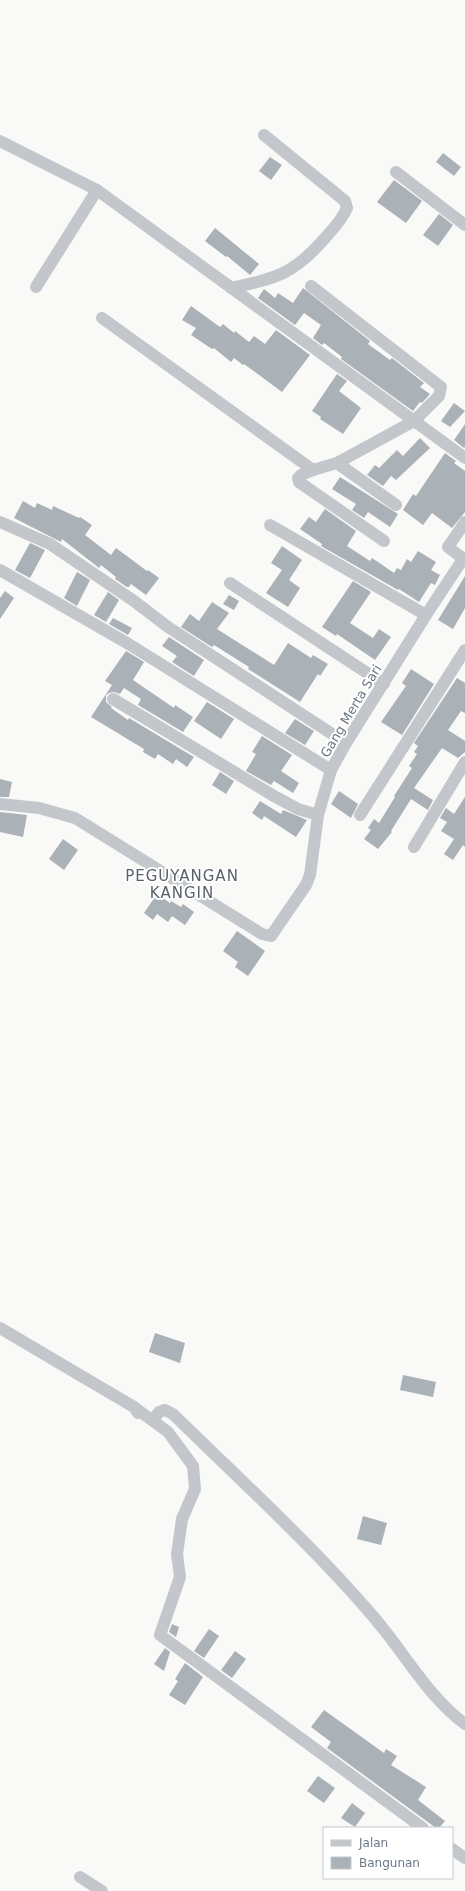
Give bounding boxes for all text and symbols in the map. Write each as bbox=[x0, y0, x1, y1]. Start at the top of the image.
street label: Gang Merta Sari bbox=[317, 662, 385, 760]
district label: PEGUYANGAN KANGIN bbox=[125, 867, 239, 902]
legend bbox=[323, 1827, 453, 1879]
text: Jalan bbox=[358, 1836, 388, 1850]
text: Bangunan bbox=[359, 1856, 420, 1870]

